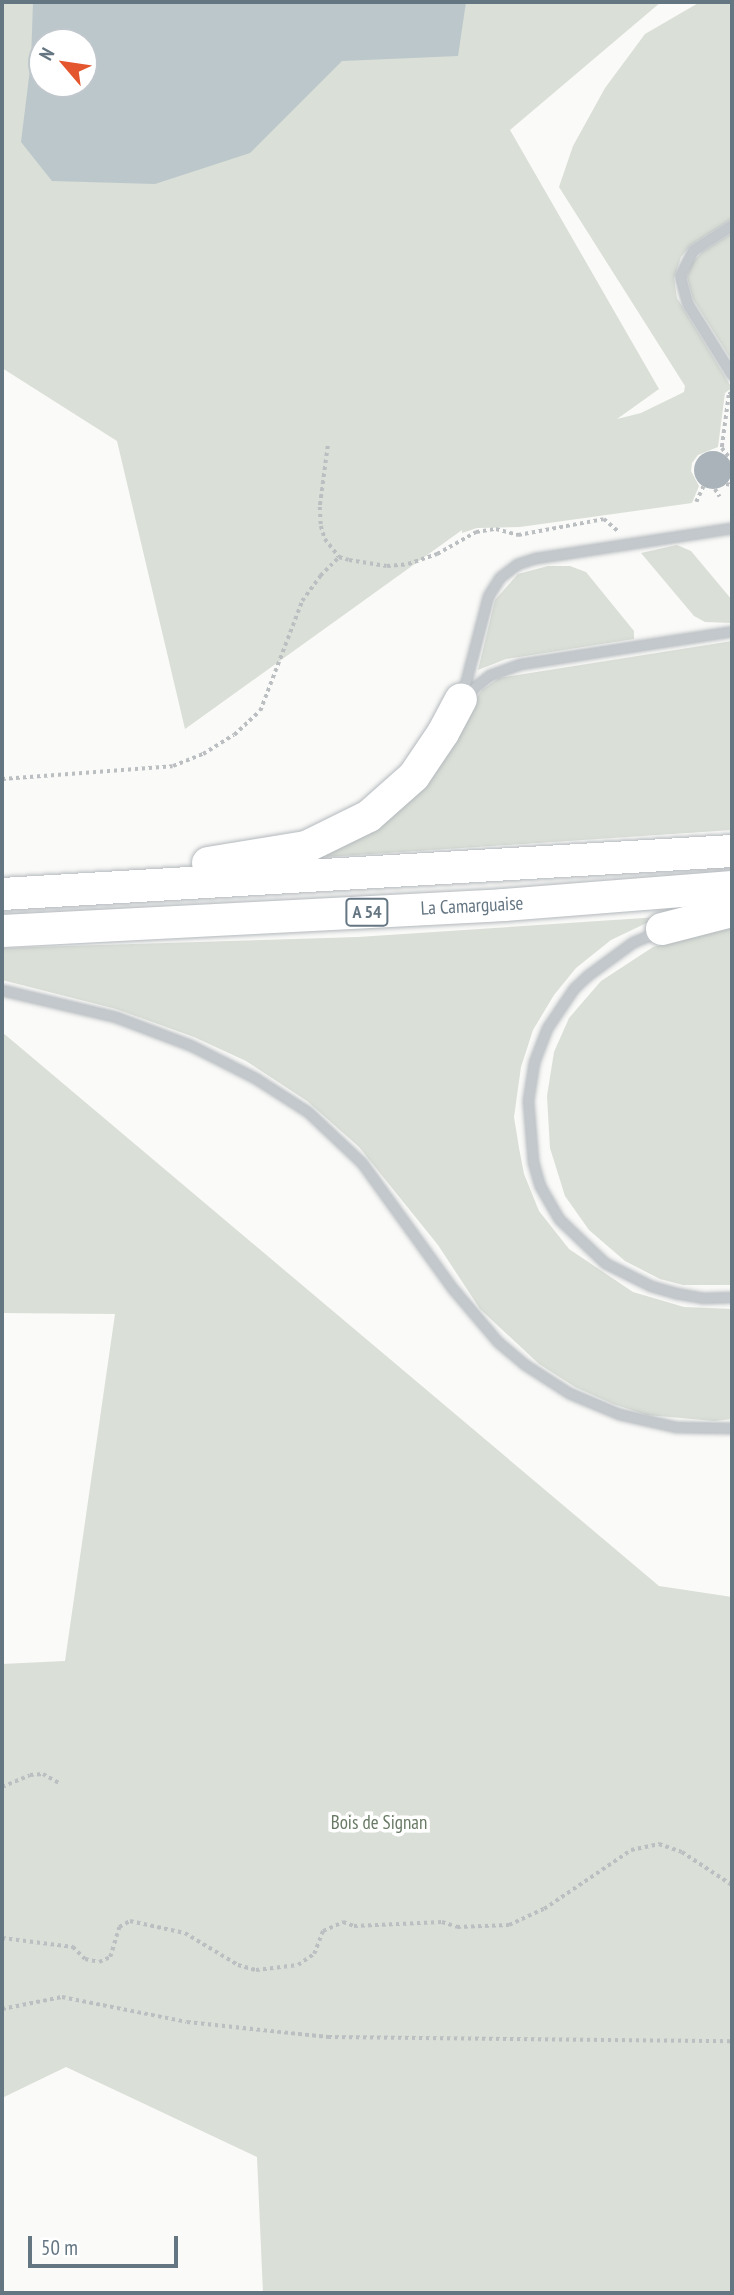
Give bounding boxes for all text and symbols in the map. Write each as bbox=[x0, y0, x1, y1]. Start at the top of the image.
north arrow bbox=[28, 28, 98, 98]
text: N bbox=[33, 43, 59, 64]
street label: La Camarguaise bbox=[420, 892, 524, 920]
road number: A 54 bbox=[344, 897, 390, 926]
park label: Bois de Signan bbox=[331, 1812, 427, 1834]
scale bar bbox=[32, 2222, 182, 2266]
text: 50 m bbox=[41, 2234, 78, 2261]

